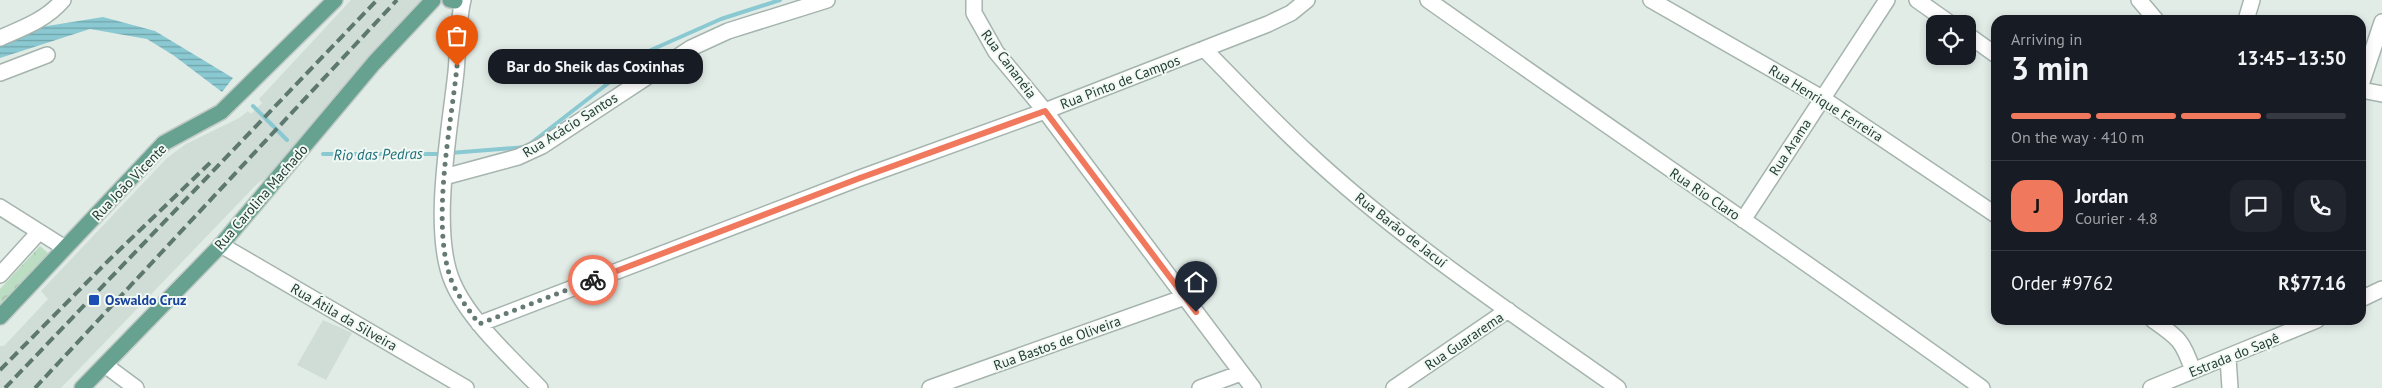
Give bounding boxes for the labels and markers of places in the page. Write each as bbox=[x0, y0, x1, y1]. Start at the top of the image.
pin bbox=[436, 15, 478, 66]
callout: Bar do Sheik das Coxinhas bbox=[487, 48, 702, 84]
pin bbox=[1175, 261, 1217, 312]
place label: Oswaldo Cruz bbox=[105, 291, 186, 309]
marker: Oswaldo Cruz bbox=[87, 293, 101, 307]

